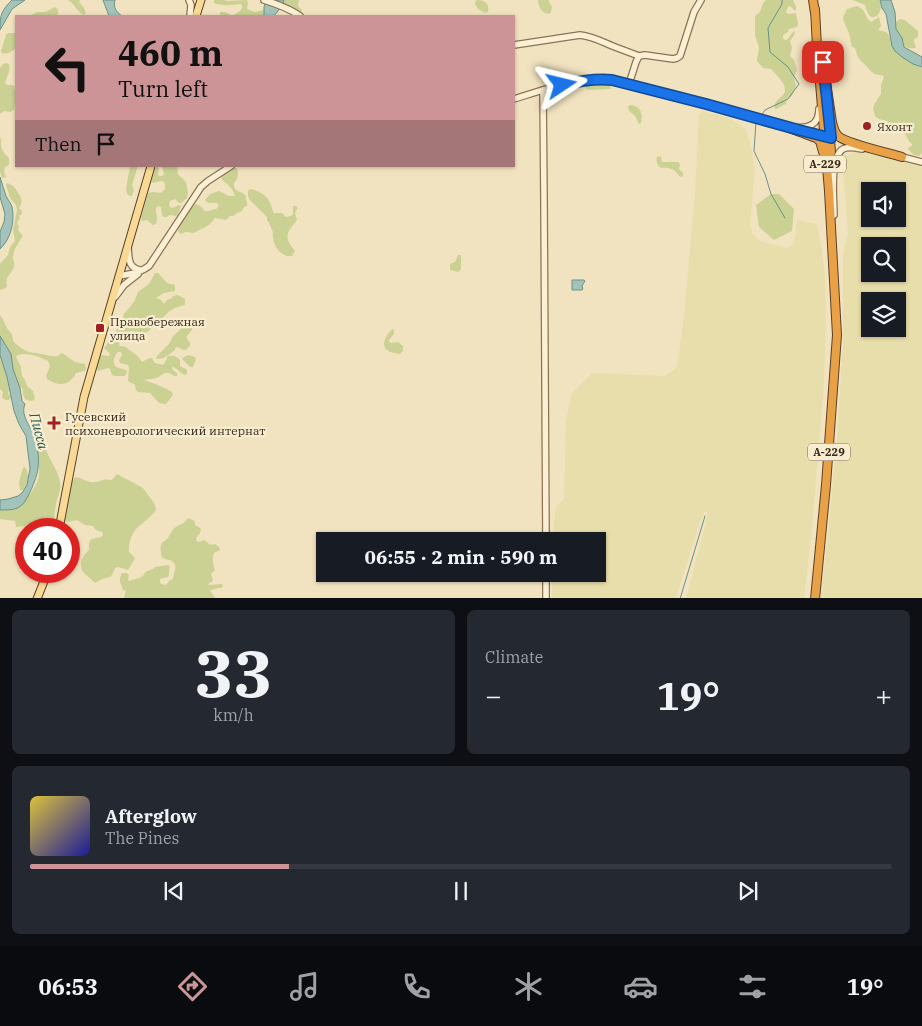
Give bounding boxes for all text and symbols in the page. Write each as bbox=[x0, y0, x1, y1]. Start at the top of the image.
text: 460 m bbox=[118, 30, 223, 76]
icon: left bbox=[35, 35, 100, 100]
pin bbox=[802, 41, 844, 83]
icon: arrive bbox=[809, 48, 837, 76]
position arrow bbox=[535, 58, 587, 110]
text: Turn left bbox=[118, 74, 208, 103]
place label: Яхонт bbox=[877, 119, 912, 134]
marker: Яхонт bbox=[861, 120, 873, 132]
icon: arrive bbox=[92, 130, 120, 158]
text: Then bbox=[35, 132, 82, 156]
road number: A-229 bbox=[804, 156, 846, 172]
map controls bbox=[861, 182, 906, 337]
button: sound bbox=[861, 182, 906, 227]
button: search bbox=[861, 237, 906, 282]
button: layers bbox=[861, 292, 906, 337]
place label: Правобережная улица bbox=[110, 314, 205, 343]
marker: Правобережная улица bbox=[94, 322, 106, 334]
place label: Гусевский психоневрологический интернат bbox=[65, 409, 266, 438]
water label: Писса bbox=[25, 410, 53, 452]
marker: Гусевский психоневрологический интернат bbox=[47, 416, 61, 430]
road number: А-229 bbox=[808, 444, 850, 461]
speed limit sign: 40 bbox=[15, 518, 80, 583]
text: 06:55 · 2 min · 590 m bbox=[365, 545, 557, 569]
text: 33 bbox=[194, 630, 273, 715]
text: Climate bbox=[485, 647, 543, 667]
text: 19° bbox=[657, 671, 720, 720]
text: − bbox=[485, 677, 502, 714]
text: + bbox=[875, 677, 892, 714]
text: km/h bbox=[213, 705, 254, 725]
text: Afterglow bbox=[105, 804, 197, 828]
text: The Pines bbox=[105, 828, 179, 848]
icon: previous bbox=[160, 877, 188, 905]
icon: pause bbox=[447, 877, 475, 905]
icon: next bbox=[734, 877, 762, 905]
icon: directions bbox=[175, 969, 210, 1004]
icon: music bbox=[287, 969, 322, 1004]
icon: phone bbox=[399, 969, 434, 1004]
icon: climate bbox=[511, 969, 546, 1004]
icon: car bbox=[623, 969, 658, 1004]
icon: filters bbox=[735, 969, 770, 1004]
text: 06:53 bbox=[38, 972, 98, 1001]
text: 19° bbox=[847, 972, 883, 1001]

